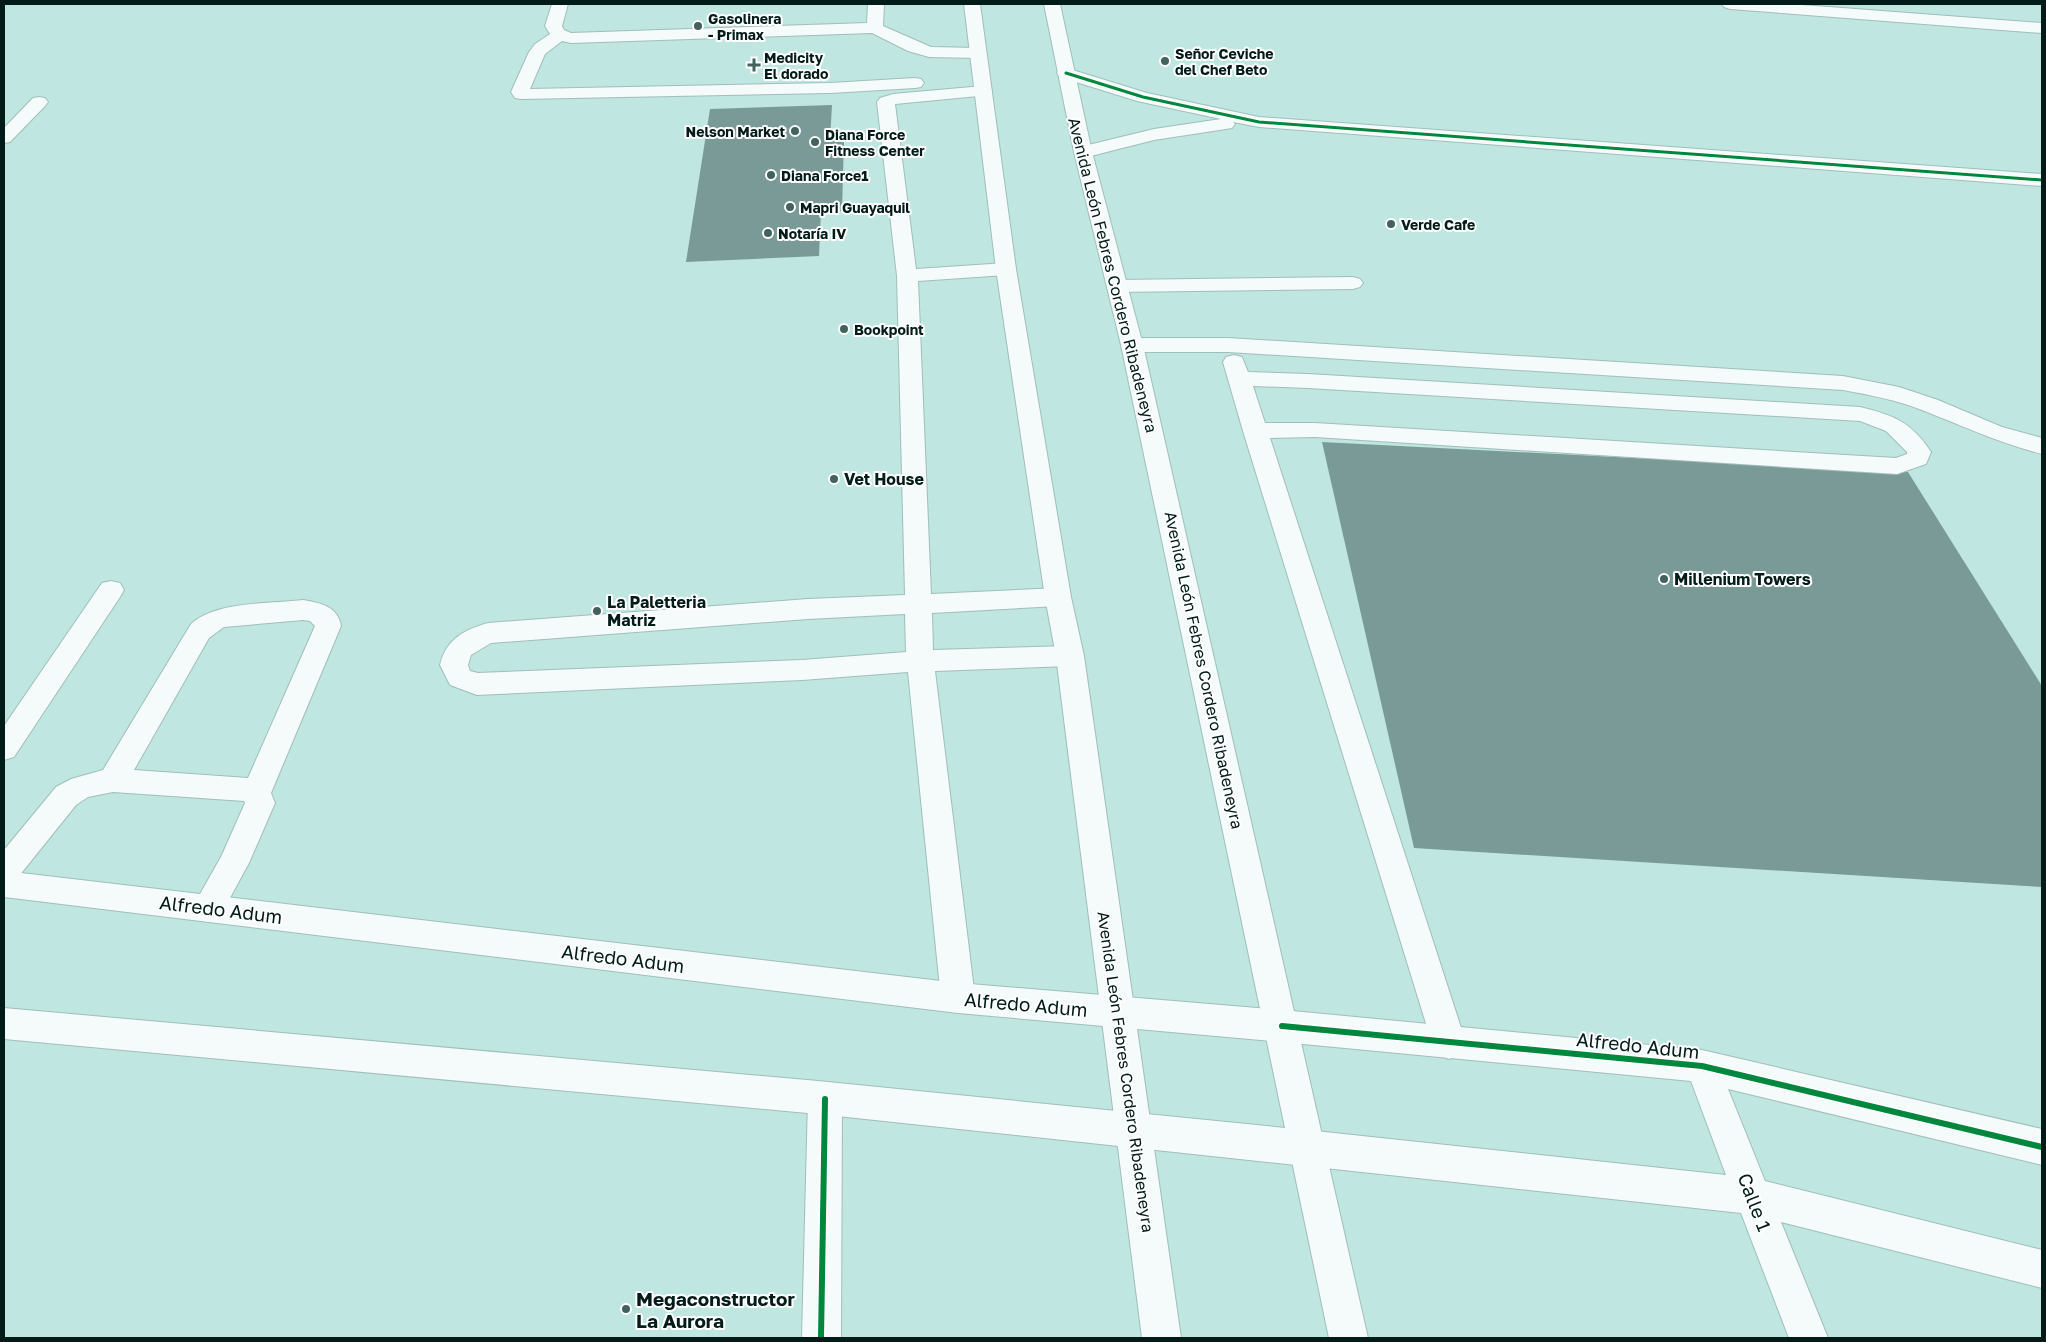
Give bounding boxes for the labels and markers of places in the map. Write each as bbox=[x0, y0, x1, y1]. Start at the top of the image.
place label: Gasolinera - Primax bbox=[708, 10, 781, 43]
marker: Gasolinera - Primax bbox=[692, 20, 704, 32]
place label: Señor Ceviche del Chef Beto bbox=[1175, 45, 1273, 78]
place label: Medicity El dorado bbox=[764, 49, 828, 82]
marker: Señor Ceviche del Chef Beto bbox=[1159, 55, 1171, 67]
marker: Medicity El dorado bbox=[748, 59, 760, 71]
place label: Nelson Market bbox=[686, 123, 785, 140]
marker: Nelson Market bbox=[789, 125, 801, 137]
place label: Diana Force Fitness Center bbox=[825, 126, 925, 159]
marker: Diana Force Fitness Center bbox=[809, 136, 821, 148]
place label: Diana Force1 bbox=[781, 167, 868, 184]
marker: Diana Force1 bbox=[765, 169, 777, 181]
place label: Mapri Guayaquil bbox=[800, 199, 910, 216]
marker: Mapri Guayaquil bbox=[784, 201, 796, 213]
place label: Verde Cafe bbox=[1401, 216, 1475, 233]
marker: Verde Cafe bbox=[1385, 218, 1397, 230]
place label: Notaría IV bbox=[778, 225, 846, 242]
marker: Notaría IV bbox=[762, 227, 774, 239]
place label: Bookpoint bbox=[854, 321, 924, 338]
marker: Bookpoint bbox=[838, 323, 850, 335]
place label: Vet House bbox=[844, 469, 924, 489]
marker: Vet House bbox=[828, 473, 840, 485]
place label: Millenium Towers bbox=[1674, 569, 1811, 589]
marker: Millenium Towers bbox=[1658, 573, 1670, 585]
place label: La Paletteria Matriz bbox=[607, 592, 706, 630]
marker: La Paletteria Matriz bbox=[591, 605, 603, 617]
place label: Megaconstructor La Aurora bbox=[636, 1287, 795, 1332]
marker: Megaconstructor La Aurora bbox=[620, 1303, 632, 1315]

